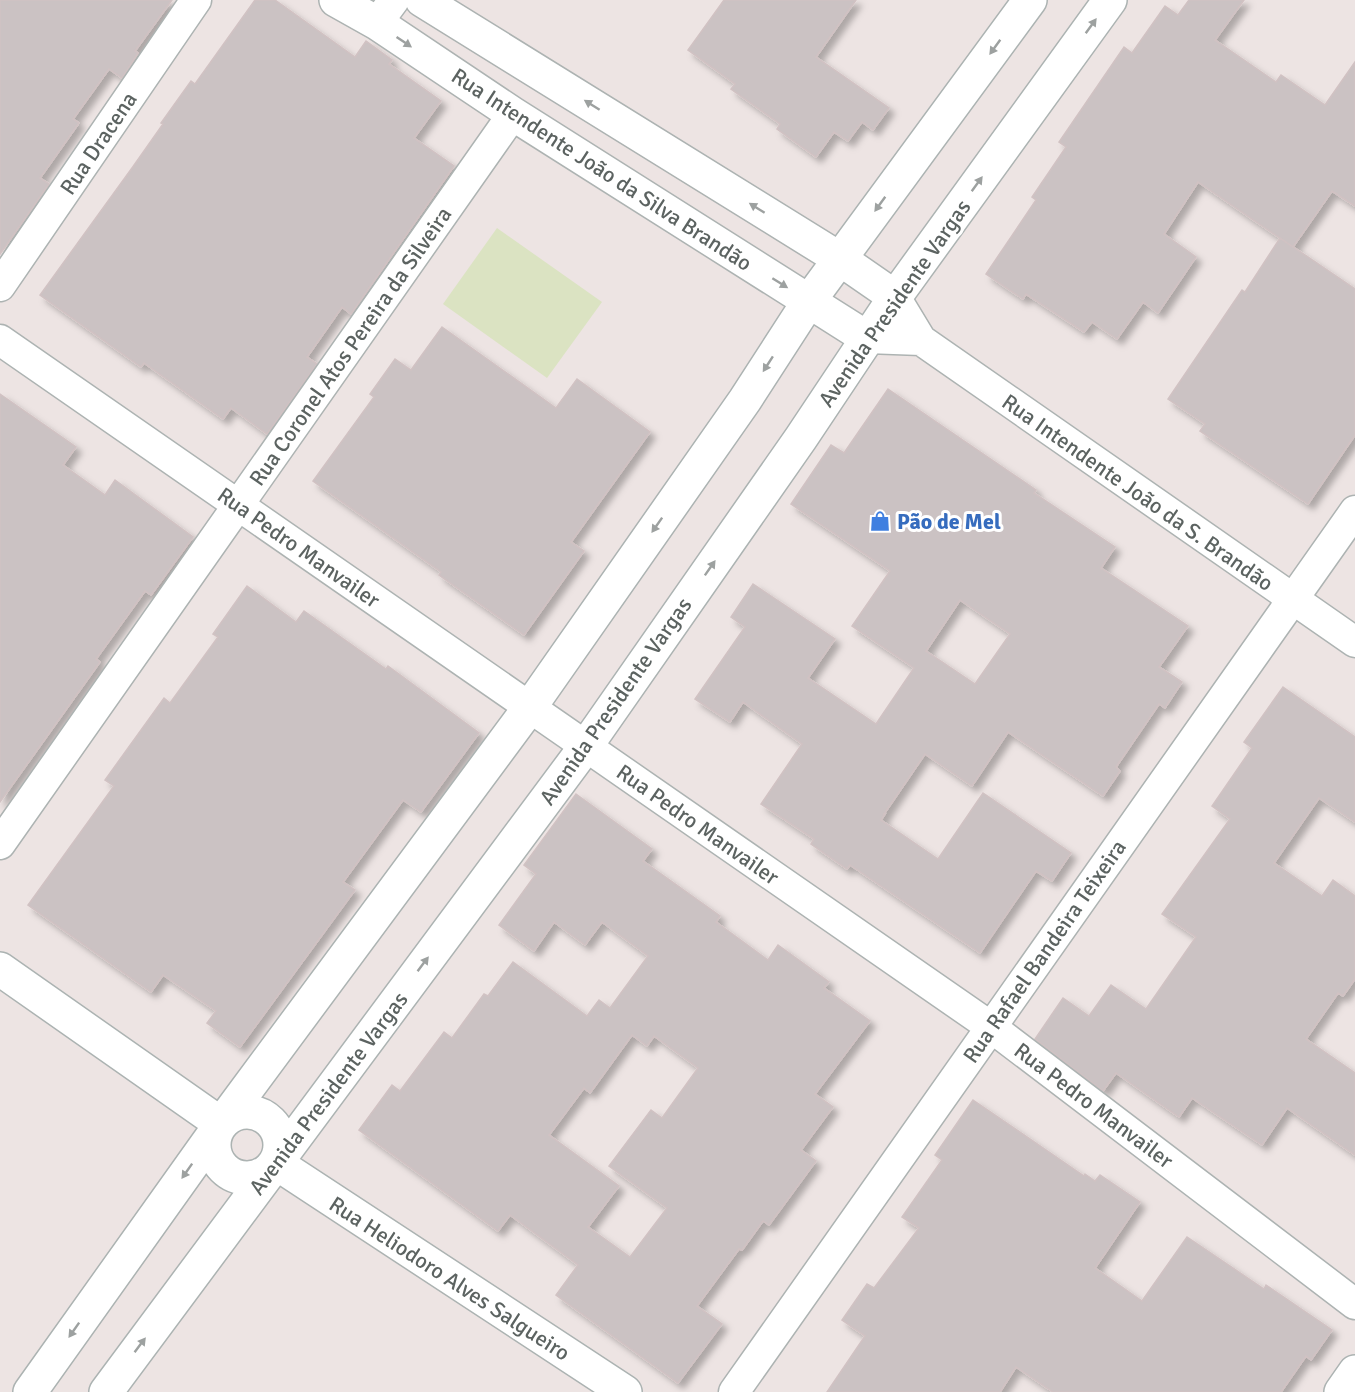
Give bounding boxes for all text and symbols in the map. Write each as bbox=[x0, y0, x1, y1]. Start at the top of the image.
one-way arrow bbox=[1085, 18, 1097, 34]
one-way arrow bbox=[396, 36, 412, 47]
one-way arrow bbox=[989, 39, 1001, 55]
street label: Rua Intendente João da Silva Brandão bbox=[446, 62, 757, 277]
street label: Rua Dracena bbox=[54, 87, 143, 200]
one-way arrow bbox=[584, 100, 600, 111]
one-way arrow bbox=[970, 176, 982, 191]
street label: Avenida Presidente Vargas bbox=[812, 194, 976, 412]
one-way arrow bbox=[874, 197, 886, 212]
street label: Rua Coronel Atos Pereira da Silveira bbox=[243, 202, 457, 491]
one-way arrow bbox=[749, 202, 765, 213]
one-way arrow bbox=[772, 277, 789, 288]
one-way arrow bbox=[763, 356, 774, 372]
street label: Rua Intendente João da S. Brandão bbox=[997, 388, 1279, 597]
street label: Rua Pedro Manvailer bbox=[212, 481, 385, 614]
place label: Pão de Mel bbox=[897, 508, 1001, 535]
shop icon: Pão de Mel bbox=[868, 509, 892, 533]
one-way arrow bbox=[651, 516, 663, 532]
one-way arrow bbox=[704, 560, 715, 576]
street label: Avenida Presidente Vargas bbox=[533, 592, 697, 810]
street label: Rua Pedro Manvailer bbox=[611, 758, 784, 891]
street label: Rua Rafael Bandeira Teixeira bbox=[957, 834, 1132, 1068]
one-way arrow bbox=[417, 957, 429, 973]
street label: Avenida Presidente Vargas bbox=[243, 986, 414, 1200]
street label: Rua Pedro Manvailer bbox=[1009, 1037, 1179, 1174]
one-way arrow bbox=[181, 1163, 193, 1179]
street label: Rua Heliodoro Alves Salgueiro bbox=[324, 1190, 575, 1366]
one-way arrow bbox=[69, 1322, 80, 1338]
one-way arrow bbox=[134, 1337, 147, 1353]

